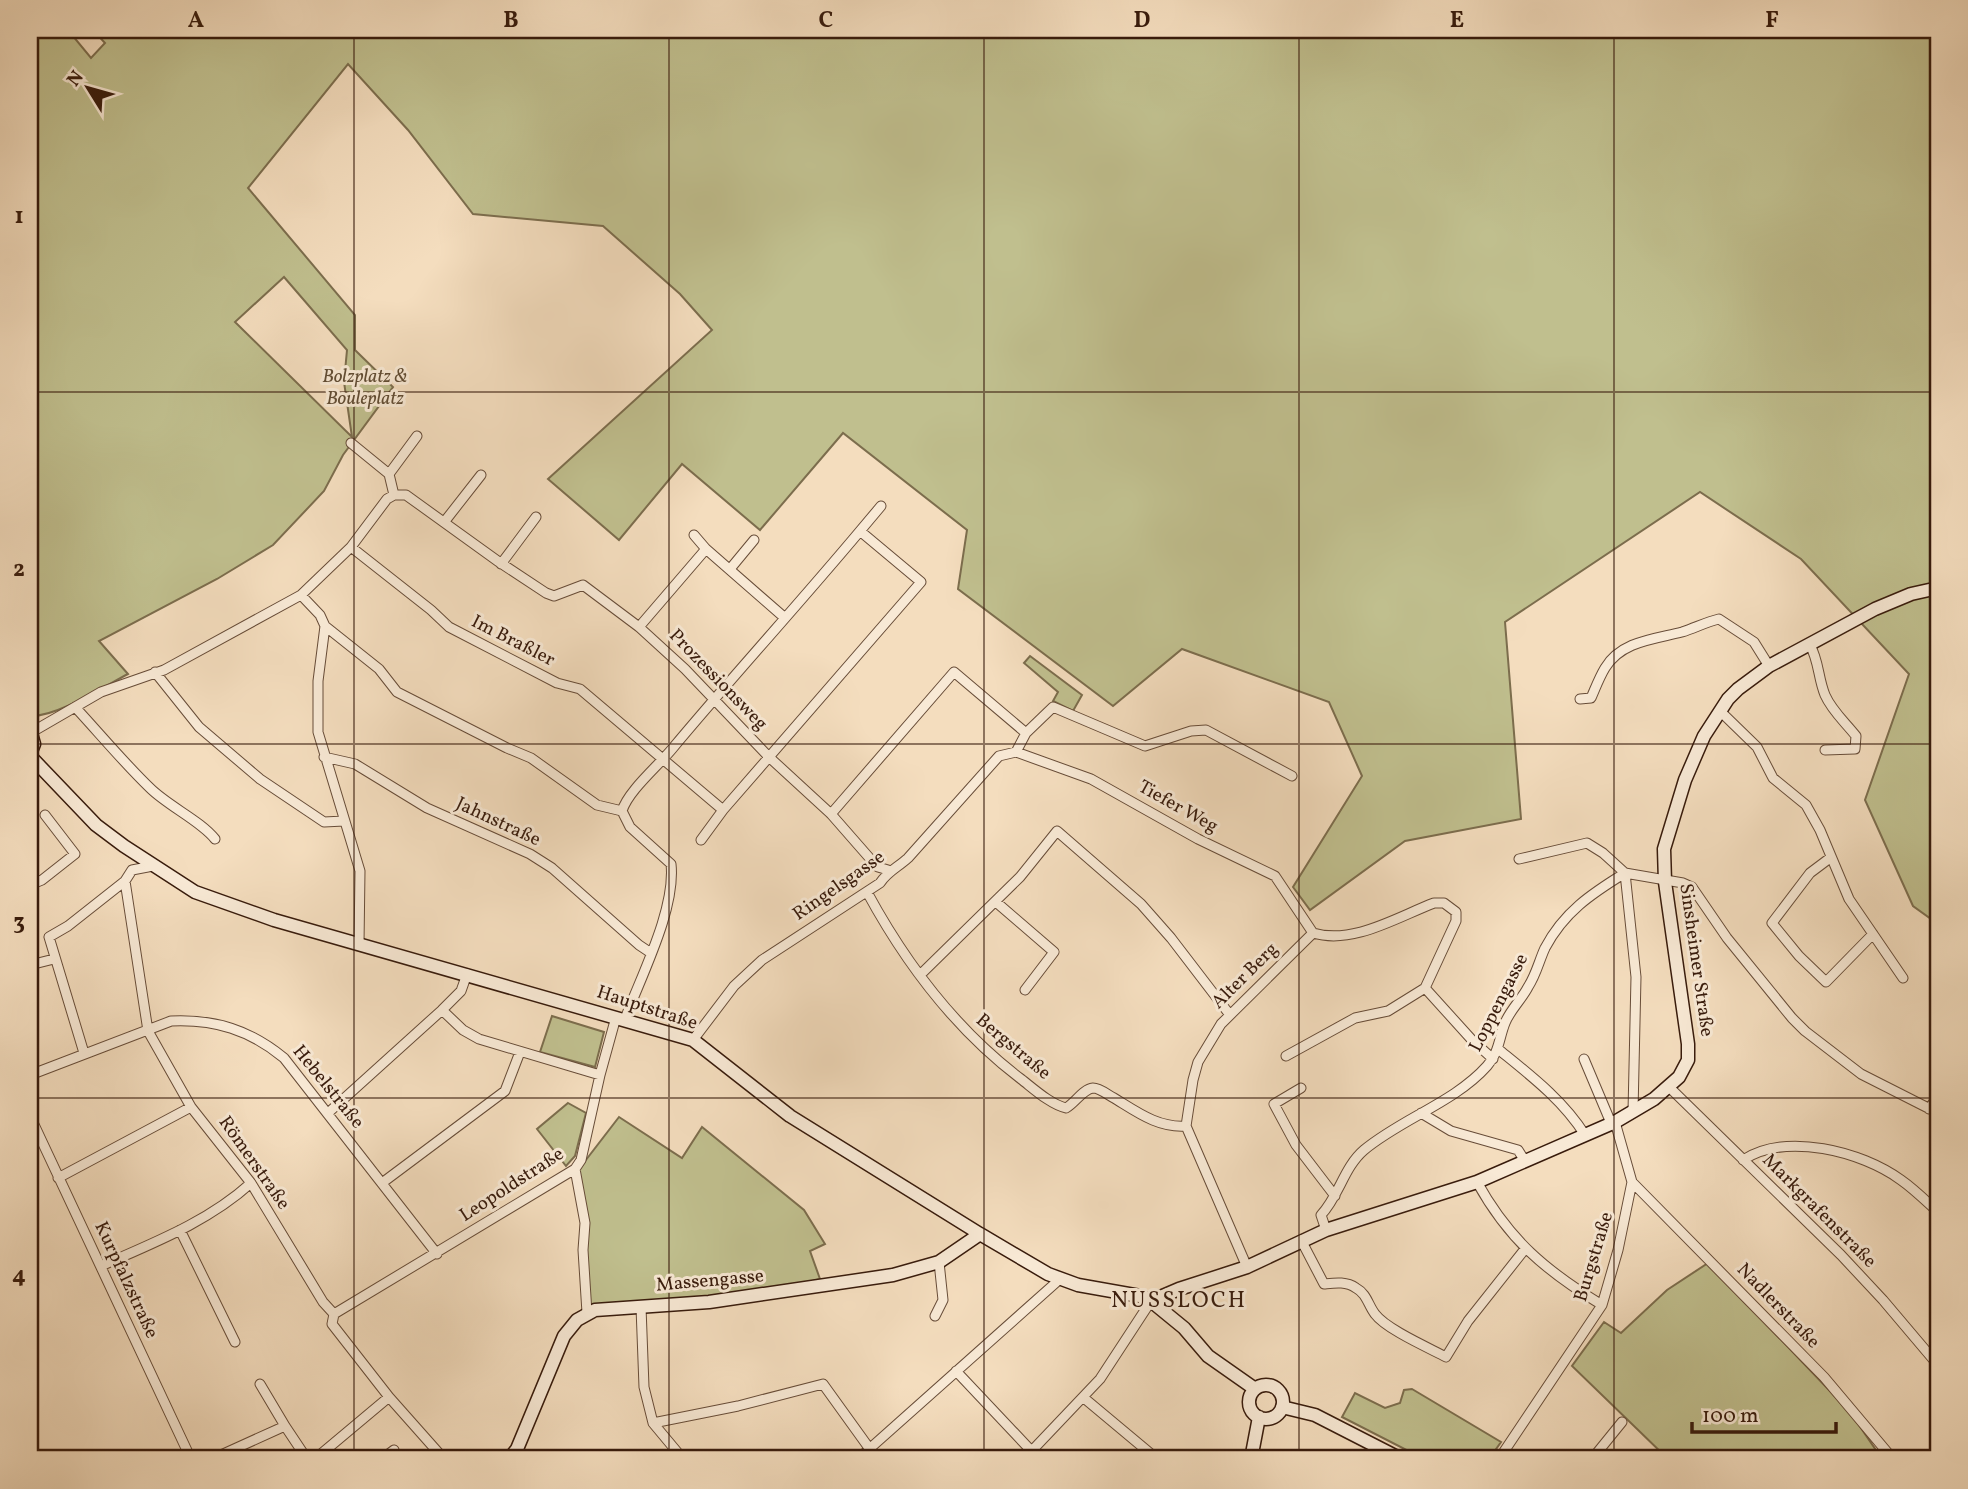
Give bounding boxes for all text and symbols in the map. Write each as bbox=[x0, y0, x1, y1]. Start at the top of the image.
text: A bbox=[188, 5, 204, 37]
text: B bbox=[503, 5, 519, 37]
text: C bbox=[819, 5, 833, 37]
text: D bbox=[1134, 5, 1151, 37]
text: E bbox=[1450, 5, 1464, 37]
text: F bbox=[1765, 5, 1779, 37]
north arrow bbox=[52, 52, 122, 122]
text: N bbox=[61, 65, 91, 92]
text: 1 bbox=[14, 201, 24, 233]
park label: Bolzplatz & Bouleplatz bbox=[322, 364, 408, 412]
text: 2 bbox=[13, 554, 25, 586]
street label: Im Braßler bbox=[467, 609, 559, 673]
street label: Prozessionsweg bbox=[663, 623, 773, 737]
street label: Tiefer Weg bbox=[1133, 774, 1223, 840]
street label: Jahnstraße bbox=[451, 791, 545, 853]
street label: Ringelsgasse bbox=[788, 845, 890, 927]
street label: Sinsheimer Straße bbox=[1672, 882, 1720, 1038]
text: 3 bbox=[13, 907, 25, 939]
street label: Alter Berg bbox=[1206, 937, 1284, 1015]
street label: Loppengasse bbox=[1463, 949, 1535, 1057]
street label: Hauptstraße bbox=[593, 979, 701, 1037]
street label: Bergstraße bbox=[970, 1008, 1056, 1086]
street label: Hebelstraße bbox=[286, 1040, 370, 1134]
street label: Römerstraße bbox=[212, 1111, 296, 1215]
street label: Leopoldstraße bbox=[455, 1142, 569, 1228]
street label: Markgrafenstraße bbox=[1756, 1148, 1882, 1274]
street label: Burgstraße bbox=[1568, 1209, 1620, 1305]
street label: Kurpfalzstraße bbox=[88, 1217, 164, 1343]
street label: Nadlerstraße bbox=[1731, 1258, 1825, 1354]
text: 4 bbox=[12, 1260, 26, 1292]
street label: Massengasse bbox=[655, 1263, 765, 1299]
district label: NUSSLOCH bbox=[1111, 1285, 1247, 1317]
scale bar bbox=[1692, 1391, 1835, 1435]
text: 100 m bbox=[1702, 1402, 1759, 1431]

